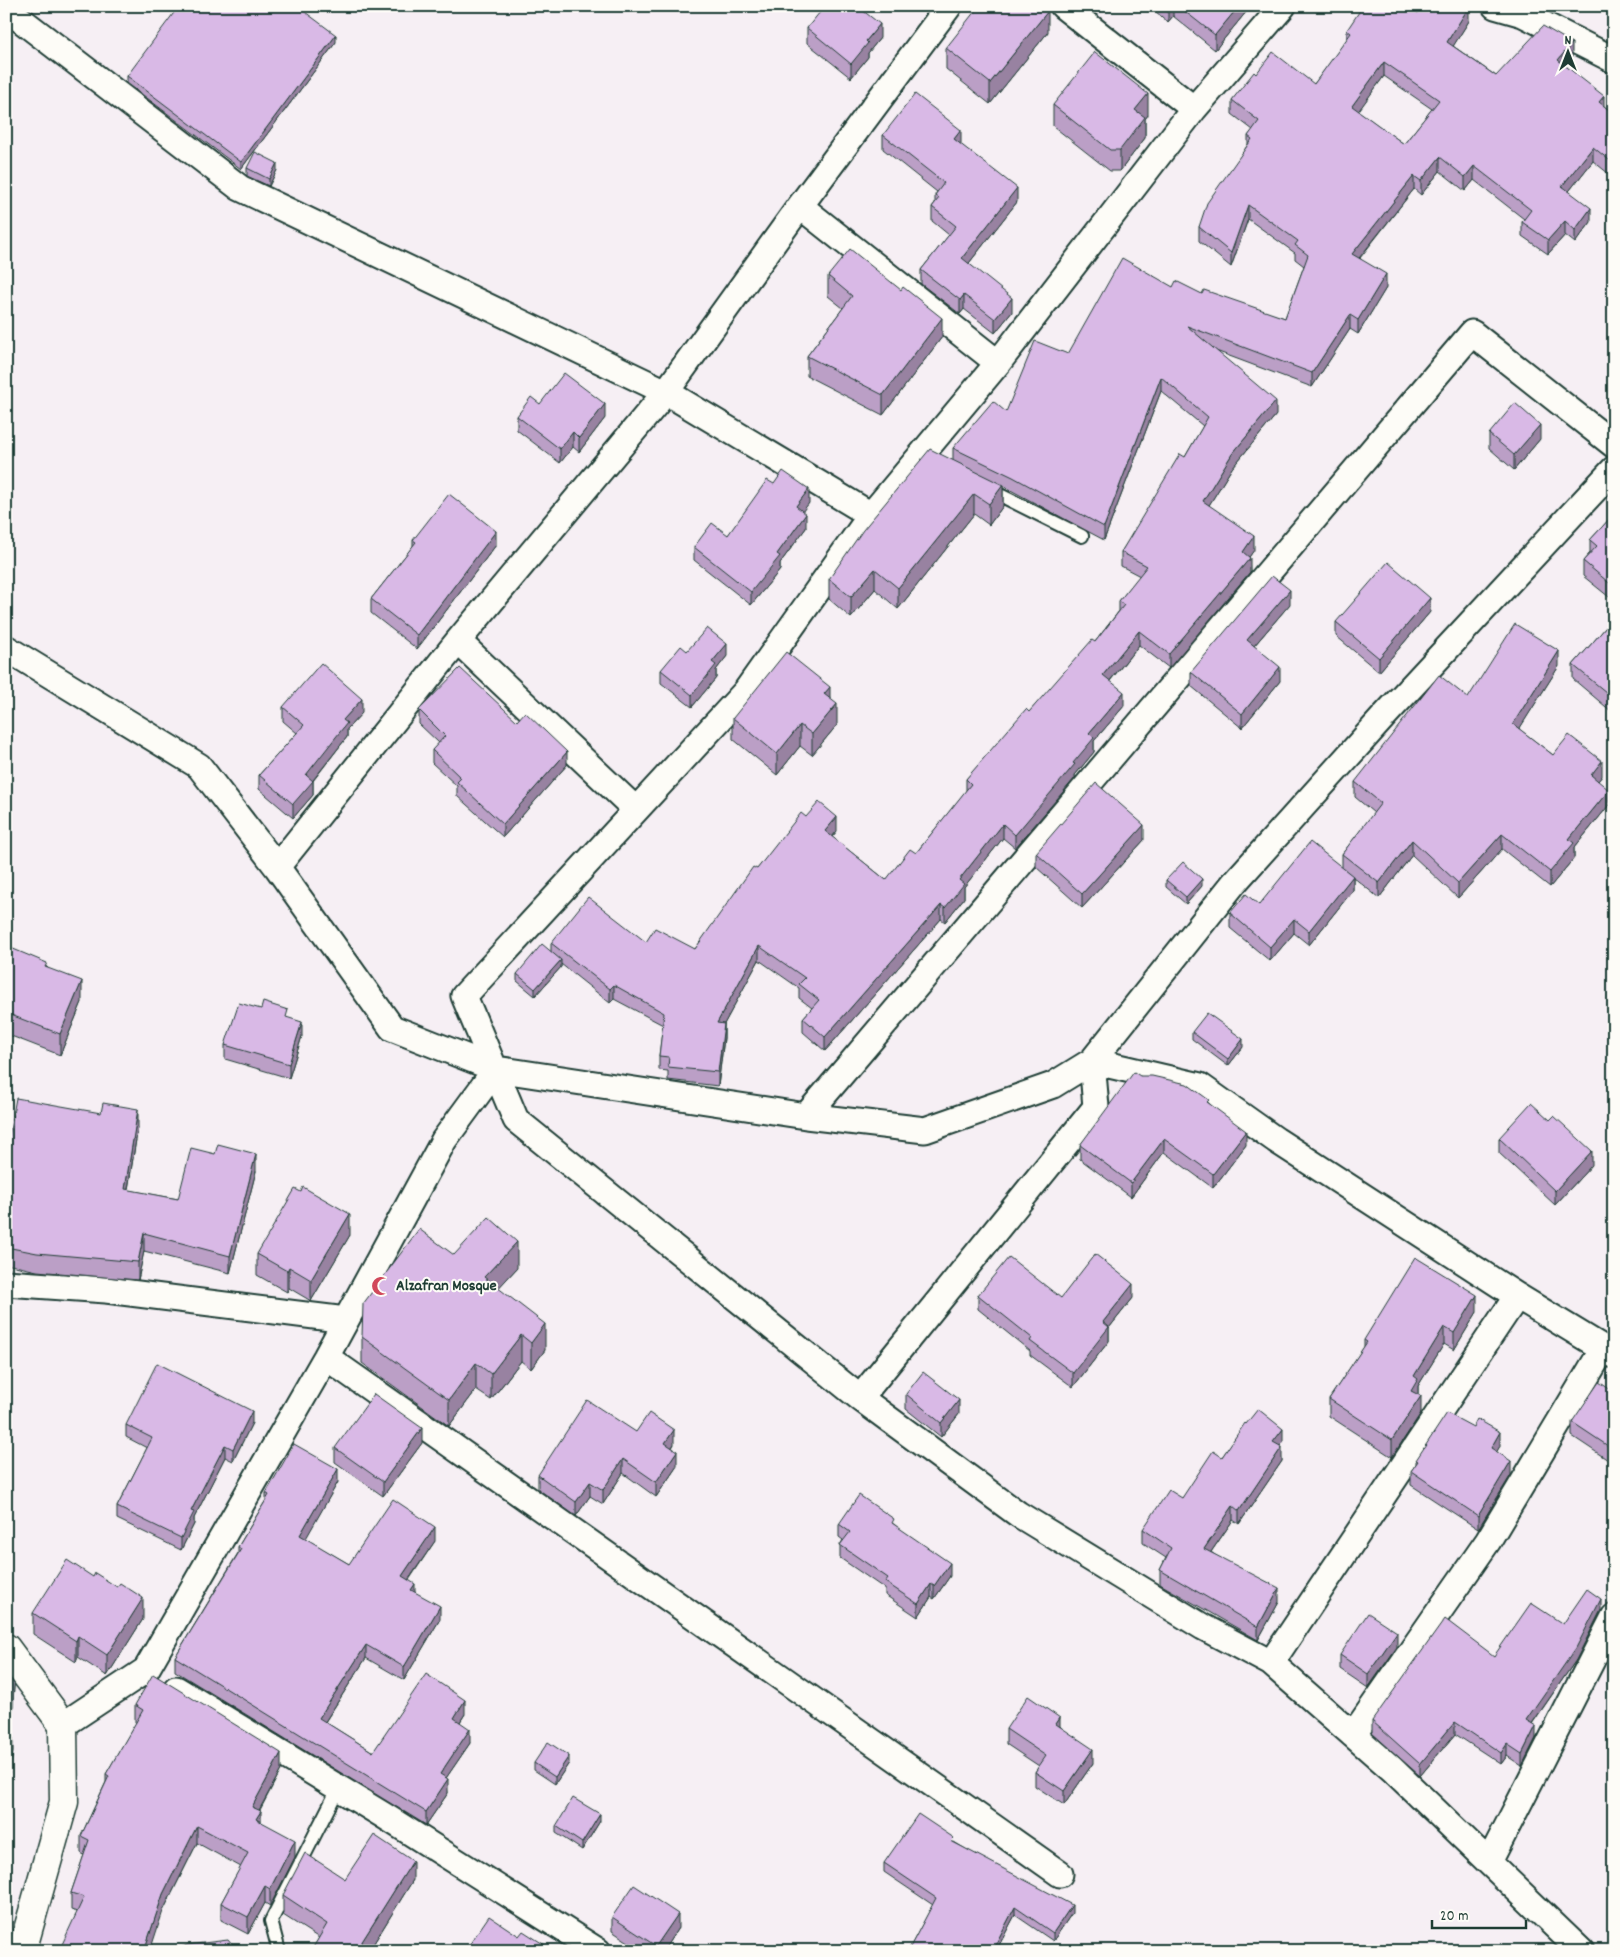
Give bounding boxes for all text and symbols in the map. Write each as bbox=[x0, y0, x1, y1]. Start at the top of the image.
north arrow bbox=[1542, 28, 1592, 78]
text: N bbox=[1565, 31, 1572, 51]
mosque icon: Alzafran Mosque bbox=[370, 1275, 392, 1297]
place label: Alzafran Mosque bbox=[396, 1275, 497, 1298]
scale bar bbox=[1432, 1897, 1526, 1929]
text: 20 m bbox=[1440, 1906, 1468, 1928]

